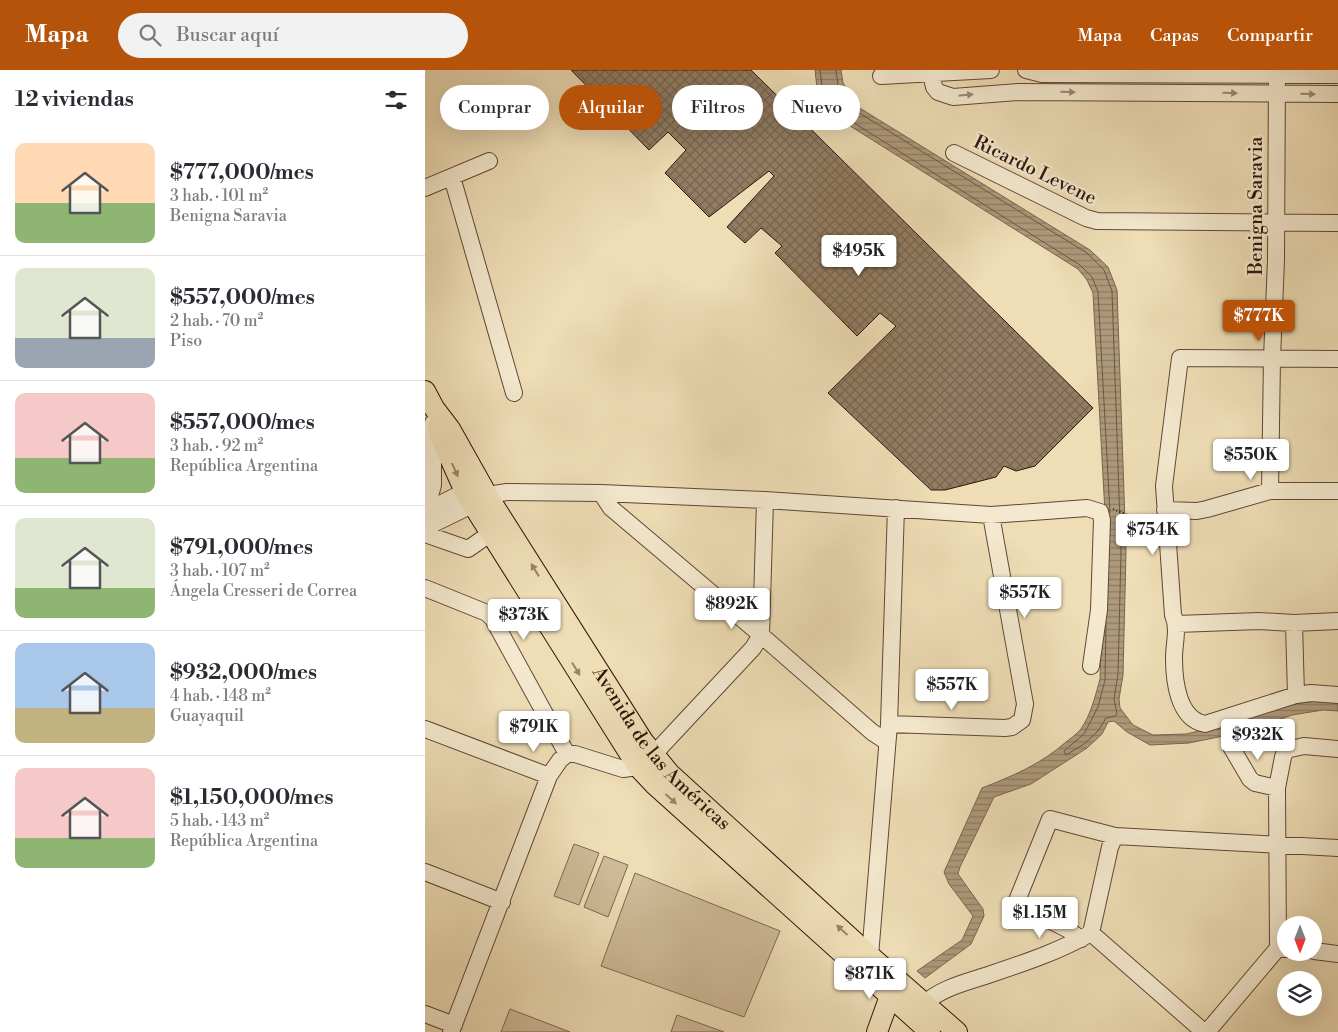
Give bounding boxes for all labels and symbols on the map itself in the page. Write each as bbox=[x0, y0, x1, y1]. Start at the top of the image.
one-way arrow bbox=[1060, 88, 1076, 96]
one-way arrow bbox=[1223, 89, 1239, 97]
one-way arrow bbox=[1300, 90, 1316, 98]
one-way arrow bbox=[958, 91, 974, 99]
street label: Ricardo Levene bbox=[970, 130, 1100, 210]
street label: Benigna Saravia bbox=[1244, 136, 1268, 276]
pin: $495K bbox=[824, 234, 894, 277]
pin: $777K bbox=[1224, 300, 1294, 342]
pin: $550K bbox=[1216, 438, 1286, 481]
one-way arrow bbox=[452, 463, 460, 477]
pin: $754K bbox=[1118, 514, 1188, 556]
one-way arrow bbox=[530, 563, 539, 576]
pin: $557K bbox=[990, 576, 1060, 619]
pin: $892K bbox=[697, 588, 767, 630]
pin: $373K bbox=[489, 598, 559, 641]
street label: Avenida de las Américas bbox=[586, 661, 736, 835]
one-way arrow bbox=[571, 662, 580, 676]
pin: $557K bbox=[917, 668, 987, 711]
pin: $791K bbox=[499, 710, 569, 753]
pin: $932K bbox=[1223, 718, 1293, 761]
one-way arrow bbox=[664, 794, 677, 805]
pin: $1.15M bbox=[999, 896, 1081, 939]
north arrow bbox=[1277, 916, 1323, 961]
one-way arrow bbox=[836, 924, 848, 936]
pin: $871K bbox=[835, 958, 905, 1000]

